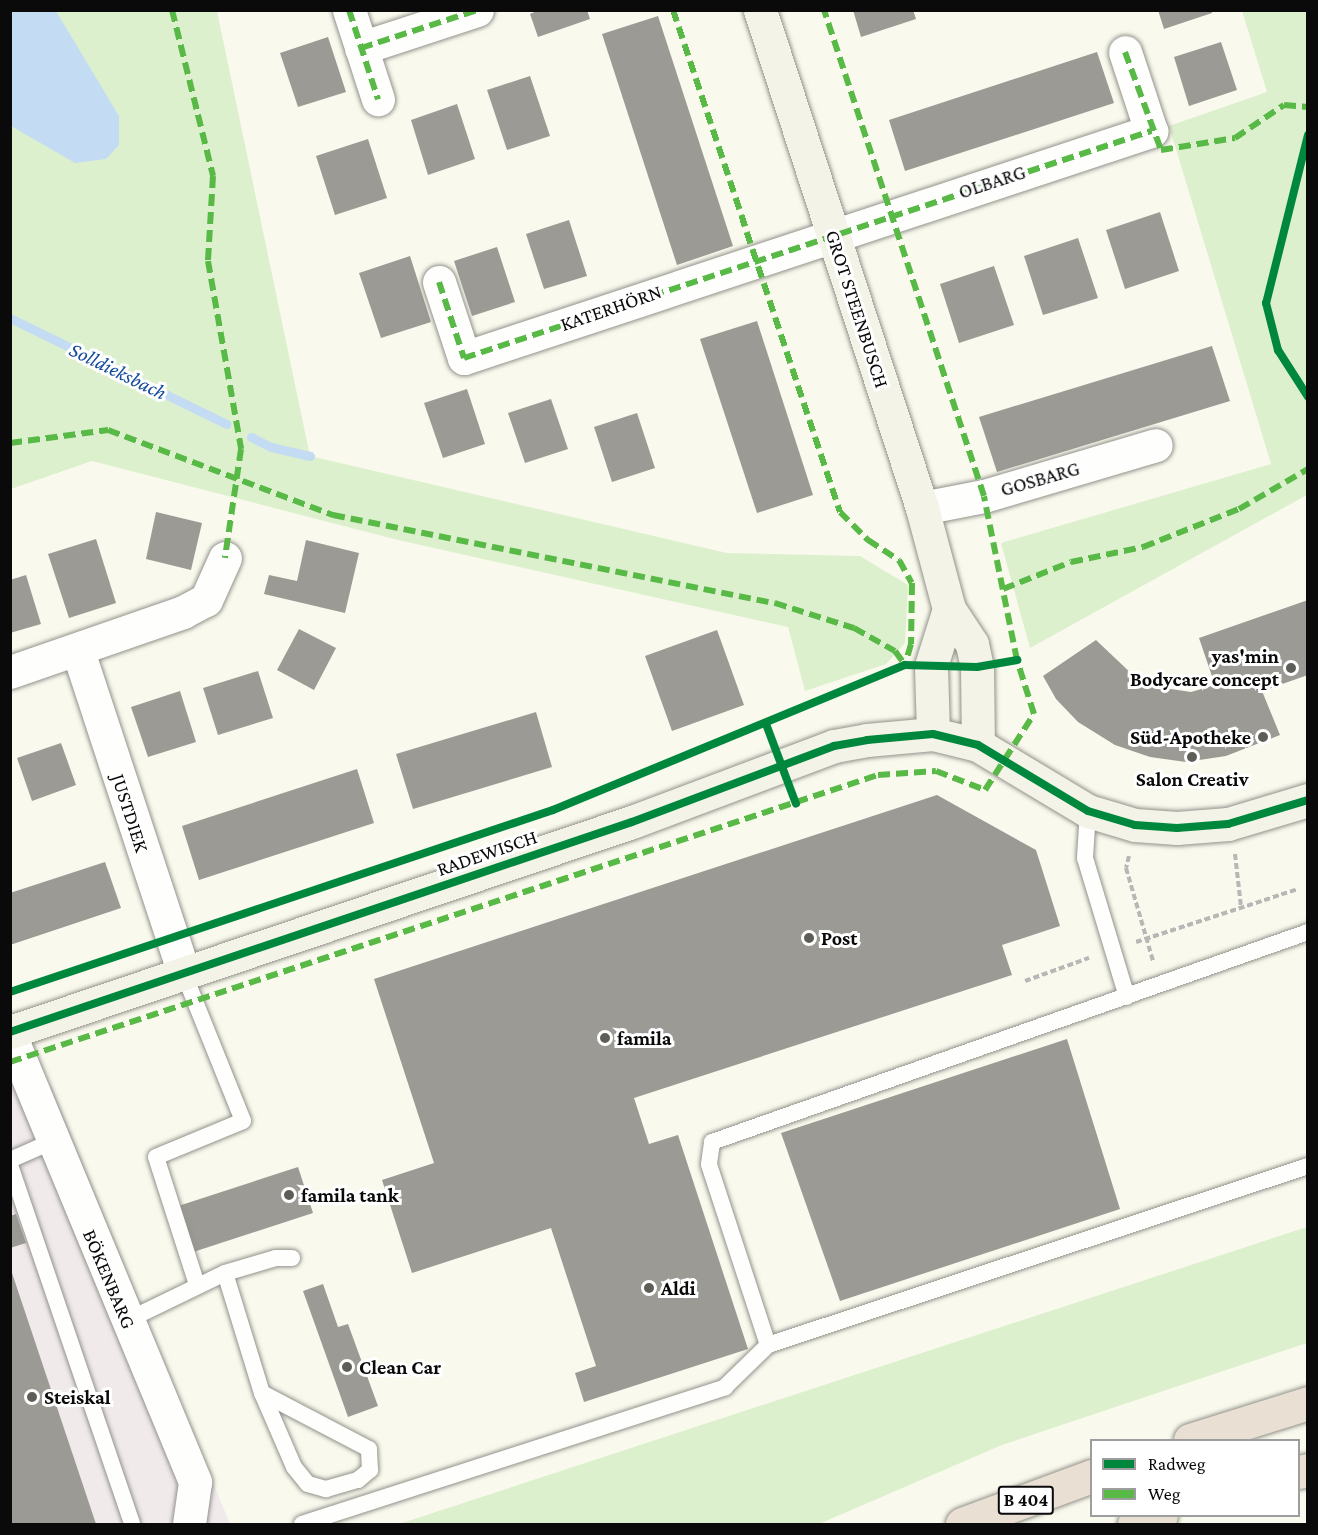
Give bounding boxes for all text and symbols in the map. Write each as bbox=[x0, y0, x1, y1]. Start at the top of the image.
street label: OLBARG bbox=[955, 160, 1029, 204]
street label: GROT STEENBUSCH bbox=[820, 227, 894, 391]
street label: KATERHÖRN bbox=[557, 280, 665, 336]
water label: Solldieksbach bbox=[65, 337, 171, 405]
street label: GOSBARG bbox=[998, 456, 1082, 502]
place label: yas'min Bodycare concept bbox=[1130, 644, 1279, 691]
marker: yas'min Bodycare concept bbox=[1284, 661, 1298, 675]
place label: Süd-Apotheke bbox=[1130, 725, 1251, 749]
marker: Süd-Apotheke bbox=[1256, 730, 1270, 744]
marker: Salon Creativ bbox=[1185, 750, 1199, 764]
place label: Salon Creativ bbox=[1136, 767, 1248, 791]
street label: JUSTDIEK bbox=[106, 771, 154, 855]
street label: RADEWISCH bbox=[434, 825, 540, 881]
place label: Post bbox=[821, 926, 857, 950]
marker: Post bbox=[802, 931, 816, 945]
place label: famila bbox=[617, 1026, 671, 1050]
marker: famila bbox=[598, 1031, 612, 1045]
place label: famila tank bbox=[301, 1183, 399, 1207]
marker: famila tank bbox=[282, 1188, 296, 1202]
street label: BÖKENBARG bbox=[77, 1226, 141, 1332]
place label: Aldi bbox=[661, 1276, 695, 1300]
marker: Aldi bbox=[642, 1281, 656, 1295]
place label: Clean Car bbox=[359, 1355, 441, 1379]
marker: Clean Car bbox=[340, 1360, 354, 1374]
place label: Steiskal bbox=[44, 1385, 111, 1409]
marker: Steiskal bbox=[25, 1390, 39, 1404]
legend bbox=[1090, 1439, 1300, 1517]
text: Radweg bbox=[1148, 1454, 1205, 1474]
text: Weg bbox=[1148, 1484, 1180, 1504]
road number: B 404 bbox=[998, 1485, 1054, 1515]

